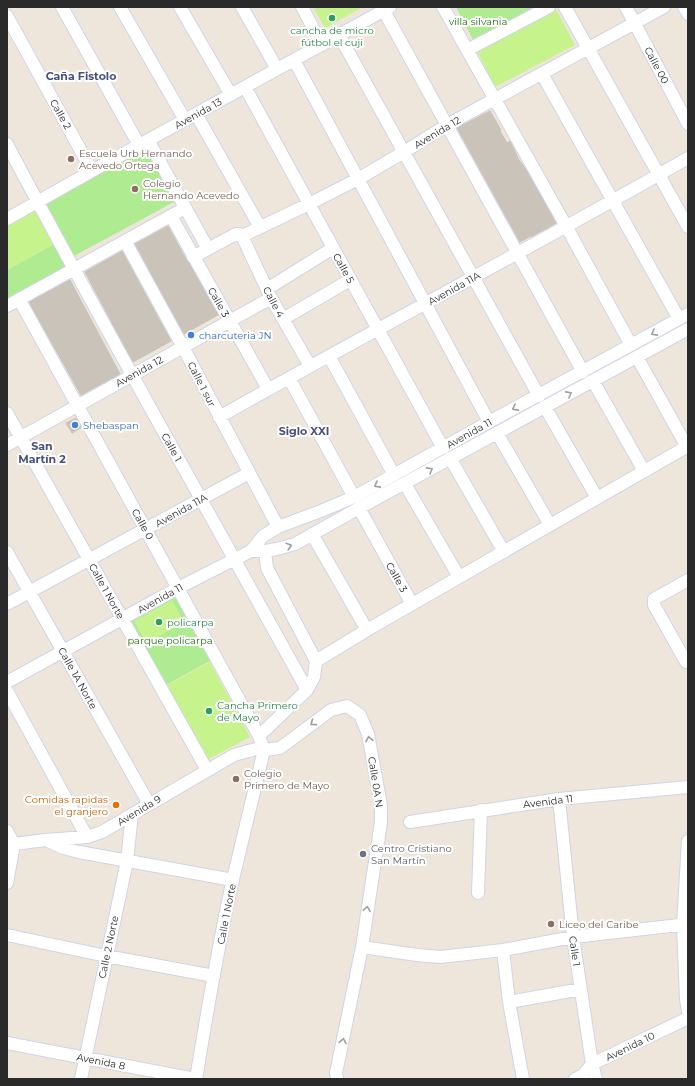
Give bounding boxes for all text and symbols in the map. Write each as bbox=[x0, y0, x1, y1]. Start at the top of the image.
marker: cancha de micro fútbol el cuji bbox=[327, 13, 337, 23]
park label: villa silvania bbox=[449, 15, 507, 28]
place label: cancha de micro fútbol el cuji bbox=[290, 24, 374, 49]
street label: Calle 00 bbox=[641, 44, 672, 86]
district label: Caña Fistolo bbox=[46, 69, 116, 83]
street label: Avenida 13 bbox=[172, 95, 225, 132]
street label: Calle 2 bbox=[47, 97, 74, 132]
street label: Avenida 12 bbox=[412, 113, 463, 151]
place label: Escuela Urb Hernando Acevedo Ortega bbox=[79, 147, 192, 172]
marker: Escuela Urb Hernando Acevedo Ortega bbox=[66, 154, 76, 164]
place label: Colegio Hernando Acevedo bbox=[143, 177, 239, 202]
marker: Colegio Hernando Acevedo bbox=[130, 184, 140, 194]
street label: Calle 5 bbox=[330, 251, 357, 286]
street label: Avenida 11A bbox=[426, 268, 483, 308]
street label: Calle 4 bbox=[260, 284, 287, 320]
street label: Calle 3 bbox=[205, 285, 233, 320]
one-way arrow bbox=[650, 328, 658, 335]
place label: charcuteria JN bbox=[199, 329, 272, 342]
marker: charcuteria JN bbox=[186, 330, 196, 340]
street label: Avenida 12 bbox=[113, 353, 166, 390]
street label: Calle 1 sur bbox=[185, 360, 218, 409]
one-way arrow bbox=[565, 391, 572, 399]
one-way arrow bbox=[512, 403, 519, 411]
street label: Avenida 11 bbox=[444, 416, 494, 451]
place label: Shebaspan bbox=[83, 419, 139, 432]
marker: Shebaspan bbox=[70, 420, 80, 430]
district label: Siglo XXI bbox=[279, 424, 329, 438]
street label: Calle 1 bbox=[158, 431, 185, 464]
district label: San Martín 2 bbox=[18, 439, 66, 466]
one-way arrow bbox=[426, 467, 433, 474]
one-way arrow bbox=[373, 480, 381, 487]
street label: Avenida 11A bbox=[153, 490, 210, 530]
street label: Calle 0 bbox=[129, 506, 157, 542]
one-way arrow bbox=[286, 542, 293, 551]
street label: Calle 3 bbox=[383, 560, 410, 595]
street label: Calle 1 Norte bbox=[86, 561, 127, 621]
street label: Avenida 11 bbox=[135, 581, 185, 616]
place label: policarpa bbox=[167, 616, 214, 629]
marker: policarpa bbox=[154, 617, 164, 627]
park label: parque policarpa bbox=[127, 634, 213, 647]
street label: Calle 1A Norte bbox=[55, 645, 100, 711]
place label: Cancha Primero de Mayo bbox=[217, 699, 298, 724]
marker: Cancha Primero de Mayo bbox=[204, 706, 214, 716]
one-way arrow bbox=[310, 719, 317, 726]
one-way arrow bbox=[365, 736, 373, 742]
street label: Calle 0A N bbox=[365, 756, 386, 808]
place label: Colegio Primero de Mayo bbox=[244, 767, 329, 792]
marker: Colegio Primero de Mayo bbox=[231, 774, 241, 784]
street label: Avenida 9 bbox=[115, 792, 164, 829]
street label: Avenida 11 bbox=[522, 792, 574, 811]
place label: Comidas rapidas el granjero bbox=[25, 793, 108, 818]
marker: Comidas rapidas el granjero bbox=[111, 800, 121, 810]
place label: Centro Cristiano San Martín bbox=[371, 842, 452, 867]
marker: Centro Cristiano San Martín bbox=[358, 849, 368, 859]
street label: Calle 1 Norte bbox=[214, 883, 239, 946]
one-way arrow bbox=[363, 906, 371, 912]
street label: Calle 2 Norte bbox=[96, 915, 121, 980]
place label: Liceo del Caribe bbox=[559, 918, 639, 931]
marker: Liceo del Caribe bbox=[546, 919, 556, 929]
street label: Calle 1 bbox=[566, 935, 583, 967]
street label: Avenida 10 bbox=[603, 1029, 657, 1064]
one-way arrow bbox=[338, 1038, 346, 1044]
street label: Avenida 8 bbox=[75, 1050, 126, 1073]

